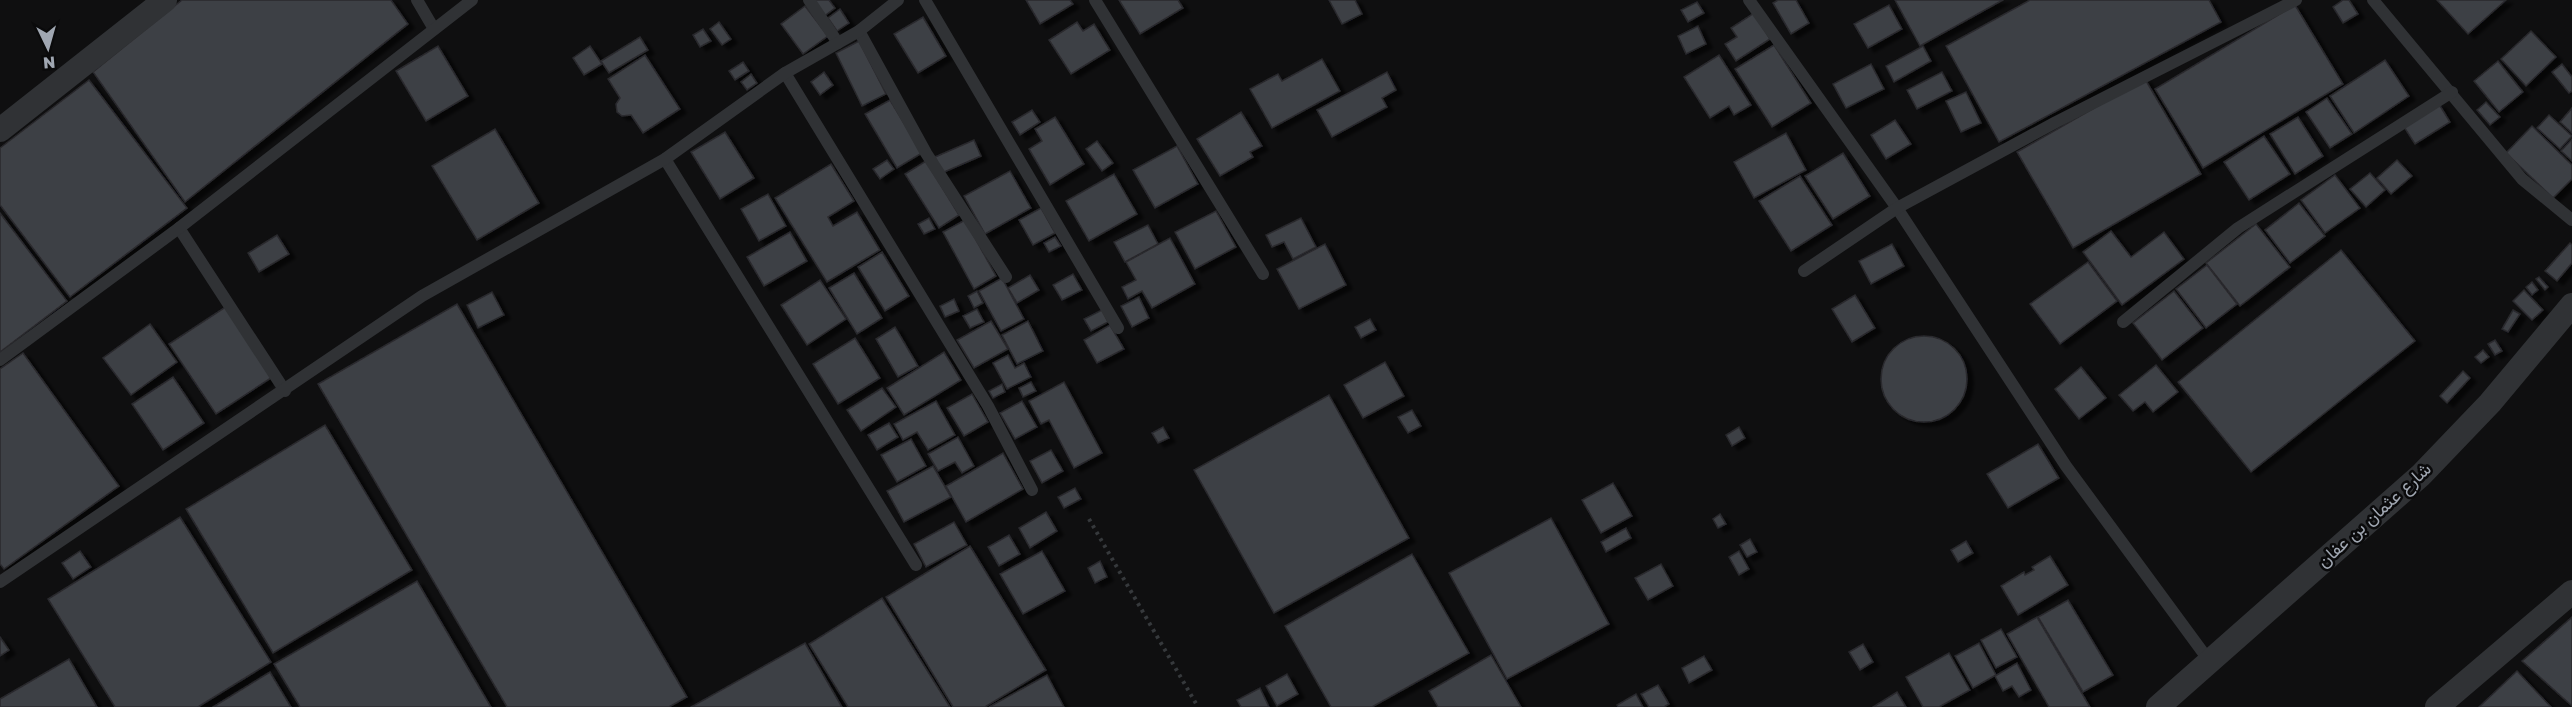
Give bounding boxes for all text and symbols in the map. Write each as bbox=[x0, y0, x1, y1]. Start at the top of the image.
north arrow bbox=[18, 18, 78, 78]
text: N bbox=[42, 52, 56, 73]
street label: شارع عثمان بن عفان bbox=[2312, 457, 2436, 573]

